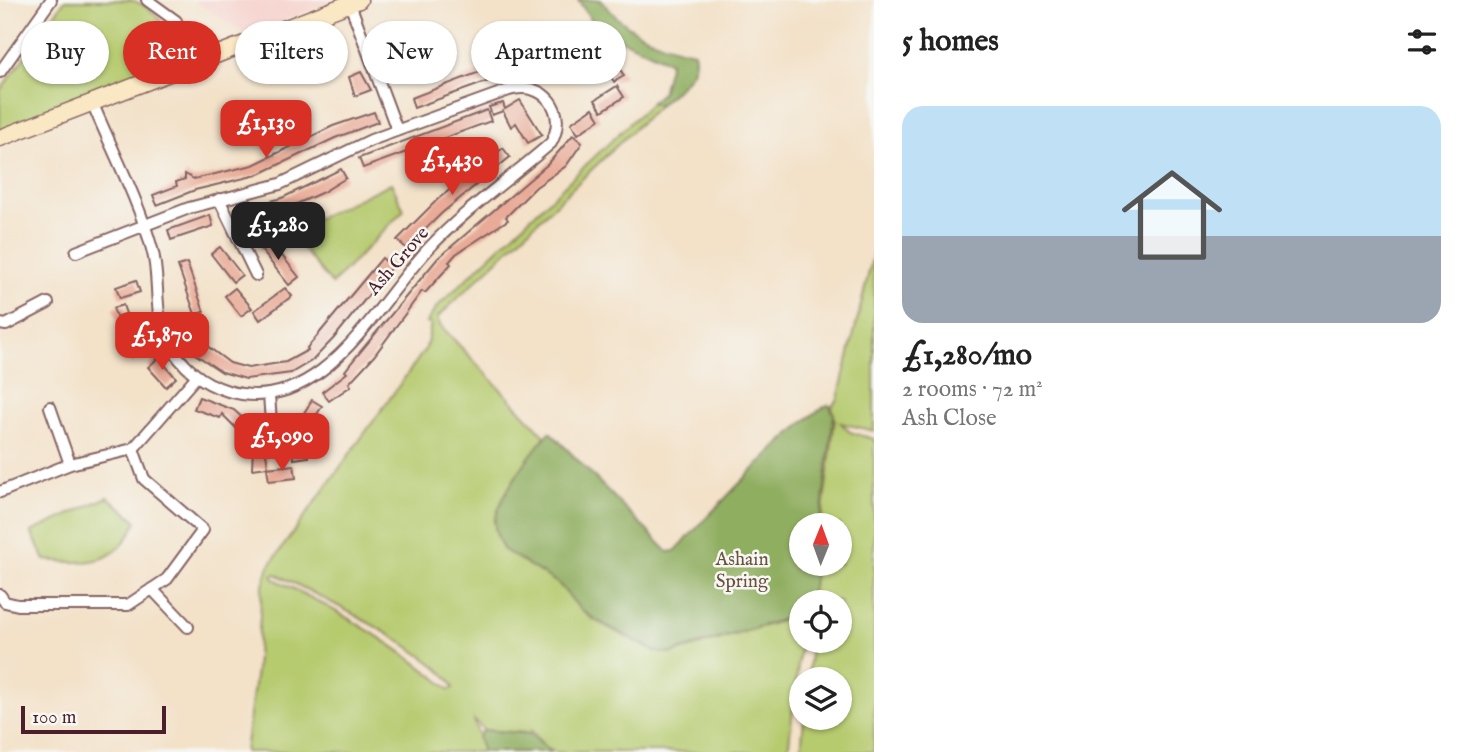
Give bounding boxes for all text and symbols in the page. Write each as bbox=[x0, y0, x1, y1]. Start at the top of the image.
chip: Buy bbox=[21, 21, 109, 84]
chip: Rent bbox=[123, 21, 221, 84]
chip: Filters bbox=[235, 21, 348, 84]
chip: New bbox=[362, 21, 457, 84]
chip: Apartment bbox=[471, 21, 626, 84]
text: 5 homes bbox=[902, 23, 999, 61]
icon: filters bbox=[1403, 23, 1441, 61]
pin: £1,130 bbox=[209, 100, 323, 160]
text: £1,130 bbox=[236, 108, 296, 137]
pin: £1,430 bbox=[395, 138, 509, 197]
text: £1,430 bbox=[421, 145, 483, 174]
icon: home bbox=[1109, 152, 1235, 278]
pin: £1,280 bbox=[221, 202, 335, 262]
text: £1,280 bbox=[247, 210, 309, 239]
street label: Ash Grove bbox=[362, 222, 435, 301]
pin: £1,870 bbox=[105, 312, 219, 372]
text: £1,870 bbox=[131, 320, 193, 349]
text: £1,280/mo bbox=[902, 337, 1032, 375]
text: 2 rooms · 72 m² bbox=[902, 375, 1043, 404]
text: Ash Close bbox=[902, 404, 997, 433]
pin: £1,090 bbox=[225, 414, 339, 473]
text: £1,090 bbox=[250, 421, 314, 450]
north arrow bbox=[789, 513, 852, 576]
map controls bbox=[789, 513, 852, 730]
park label: Ashain Spring bbox=[714, 548, 769, 594]
button: locate bbox=[789, 590, 852, 653]
button: layers bbox=[789, 667, 852, 730]
scale bar bbox=[21, 703, 166, 735]
text: 100 m bbox=[32, 706, 76, 730]

